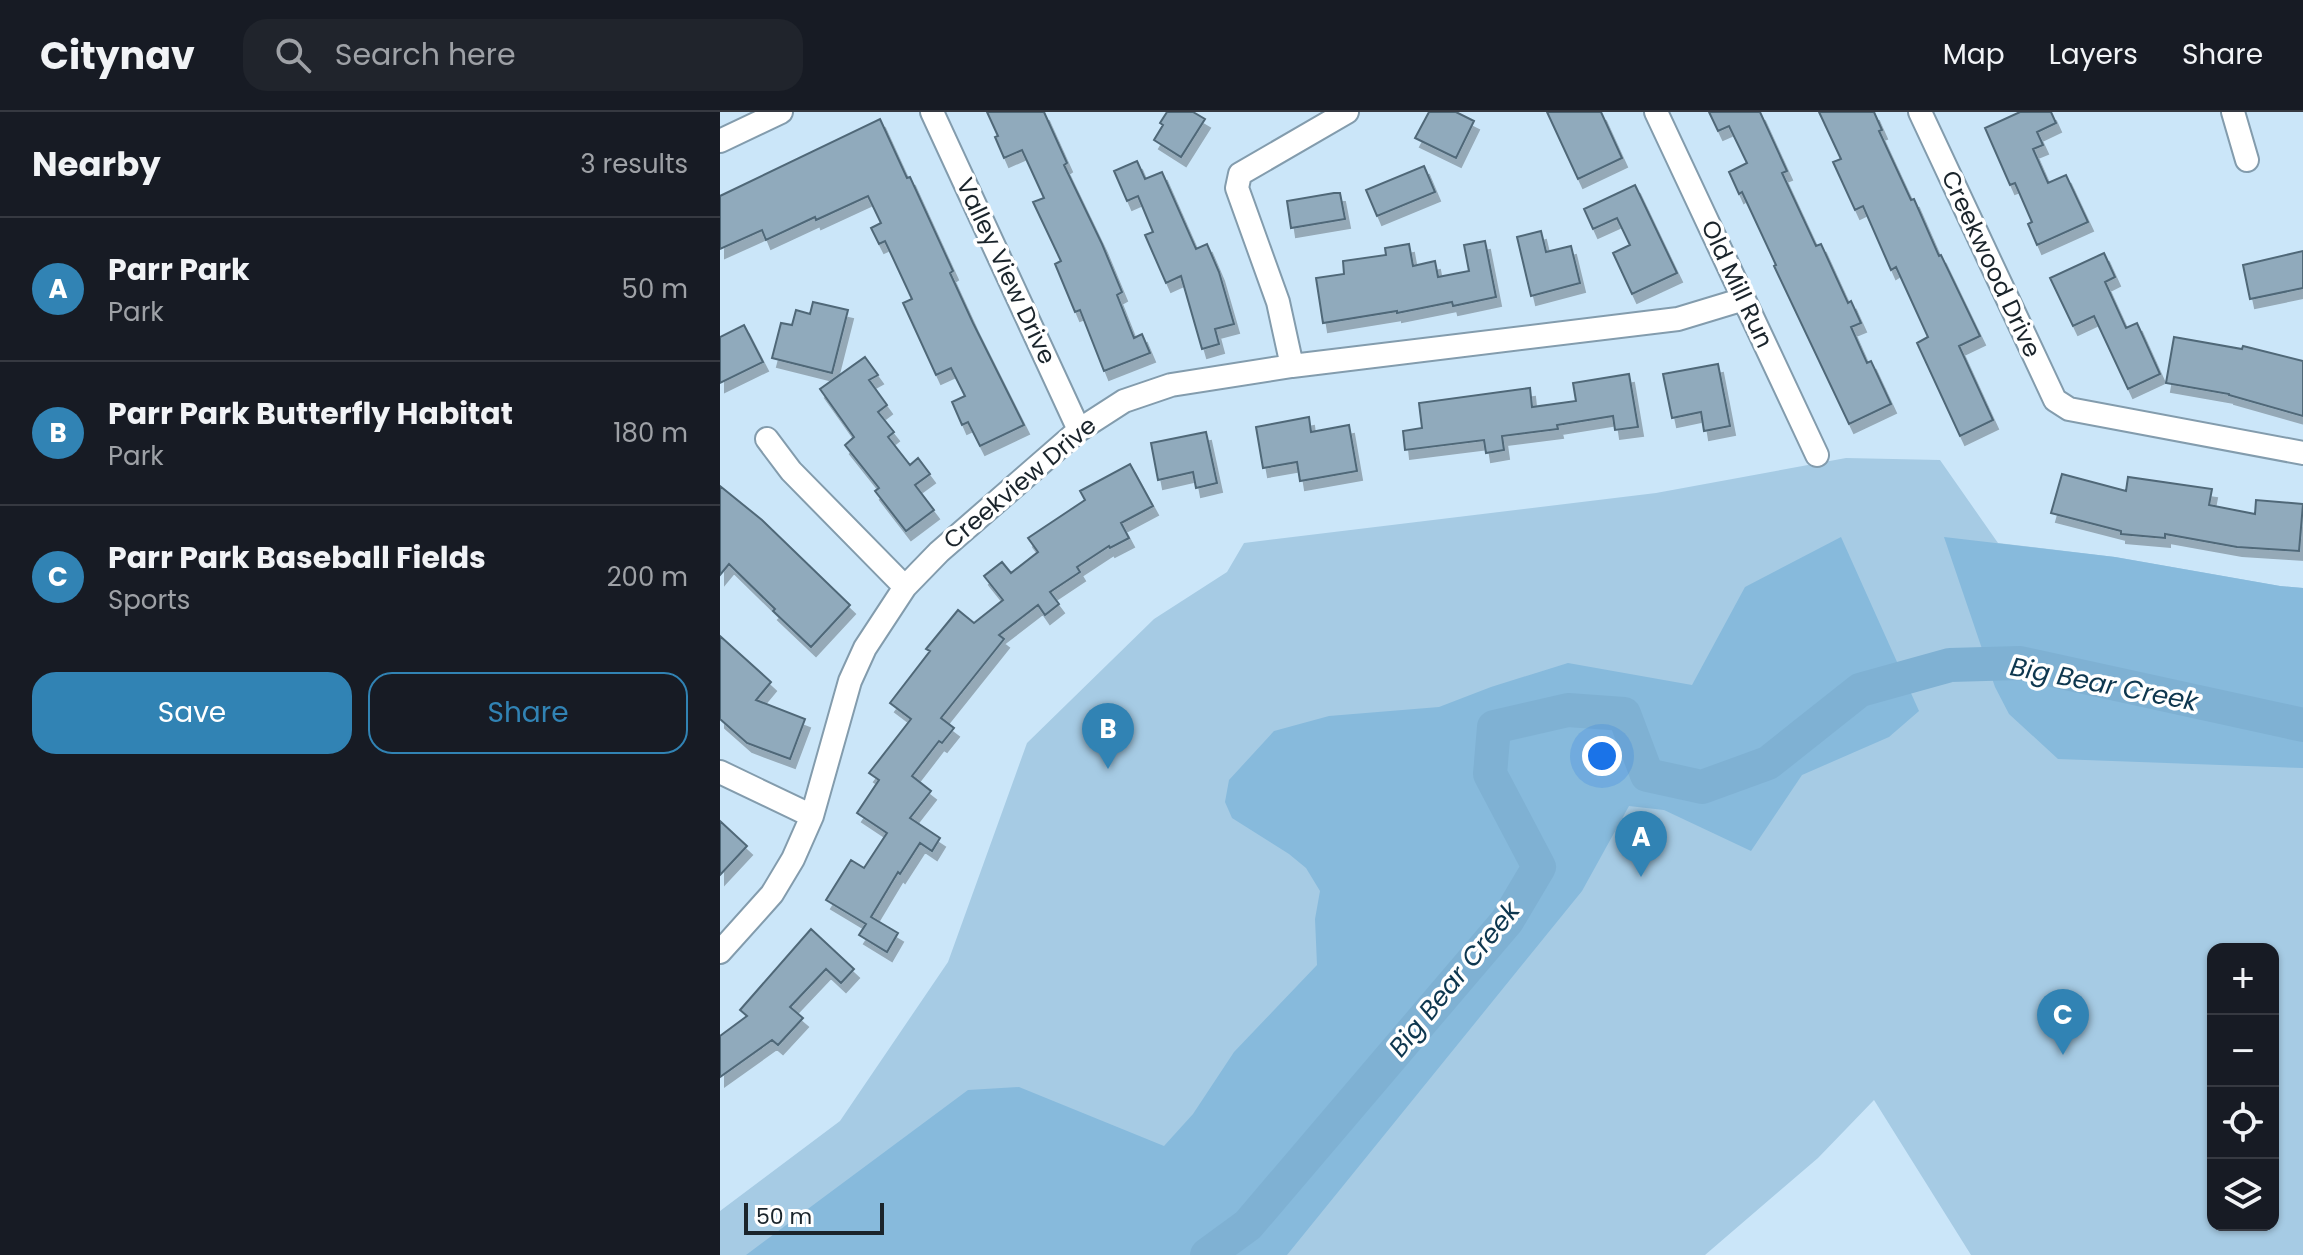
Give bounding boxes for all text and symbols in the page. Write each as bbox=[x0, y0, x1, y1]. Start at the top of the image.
search box bbox=[243, 19, 803, 91]
text: Citynav bbox=[40, 29, 195, 82]
icon: search bbox=[271, 33, 315, 77]
text: Search here bbox=[335, 33, 516, 76]
text: Map bbox=[1943, 35, 2005, 74]
text: Layers bbox=[2049, 35, 2138, 74]
text: Share bbox=[2182, 35, 2263, 74]
text: Nearby bbox=[32, 140, 161, 188]
text: 3 results bbox=[580, 146, 688, 182]
street label: Creekwood Drive bbox=[1934, 165, 2049, 363]
street label: Valley View Drive bbox=[949, 172, 1064, 369]
street label: Old Mill Run bbox=[1693, 215, 1781, 353]
text: Parr Park bbox=[108, 248, 250, 291]
text: A bbox=[48, 271, 68, 307]
text: 50 m bbox=[622, 271, 688, 307]
text: Park bbox=[108, 294, 164, 330]
text: Parr Park Butterfly Habitat bbox=[108, 392, 513, 435]
street label: Creekview Drive bbox=[936, 409, 1103, 556]
text: B bbox=[49, 415, 67, 451]
text: 180 m bbox=[613, 415, 688, 451]
text: Park bbox=[108, 438, 164, 474]
text: Parr Park Baseball Fields bbox=[108, 536, 486, 579]
text: C bbox=[48, 559, 68, 595]
text: 200 m bbox=[607, 559, 688, 595]
text: Sports bbox=[108, 582, 190, 618]
water label: Big Bear Creek bbox=[2007, 648, 2202, 720]
button: Save bbox=[32, 672, 352, 754]
button: Share bbox=[368, 672, 688, 754]
pin: B bbox=[1082, 703, 1134, 769]
your location bbox=[1582, 736, 1622, 776]
pin: A bbox=[1615, 811, 1667, 877]
water label: Big Bear Creek bbox=[1380, 893, 1529, 1064]
map controls bbox=[2207, 943, 2279, 1231]
button: + bbox=[2207, 943, 2279, 1015]
pin: C bbox=[2037, 989, 2089, 1055]
button: − bbox=[2207, 1015, 2279, 1087]
button: locate bbox=[2207, 1087, 2279, 1159]
button: layers bbox=[2207, 1159, 2279, 1231]
scale bar bbox=[744, 1199, 884, 1235]
text: 50 m bbox=[756, 1201, 812, 1232]

